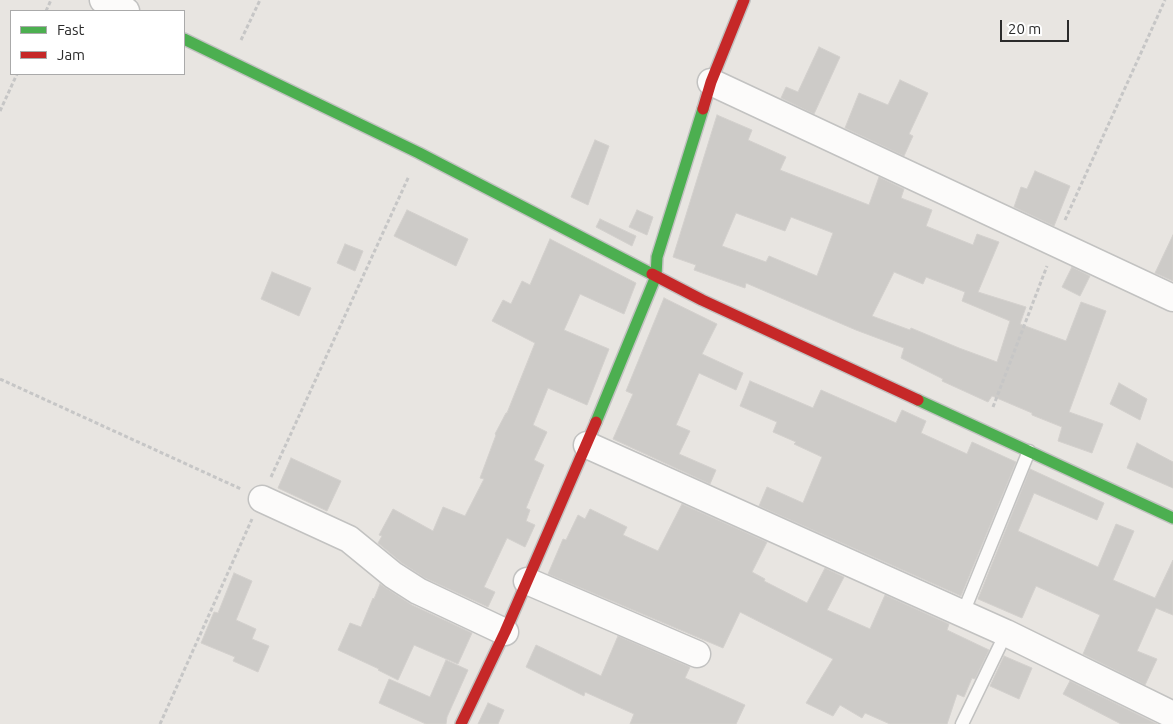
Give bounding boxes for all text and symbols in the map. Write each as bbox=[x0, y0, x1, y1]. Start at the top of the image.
legend bbox=[10, 10, 185, 75]
scale bar bbox=[1003, 10, 1072, 42]
text: 20 m bbox=[1008, 20, 1041, 37]
text: Fast bbox=[57, 21, 84, 38]
text: Jam bbox=[57, 46, 85, 63]

